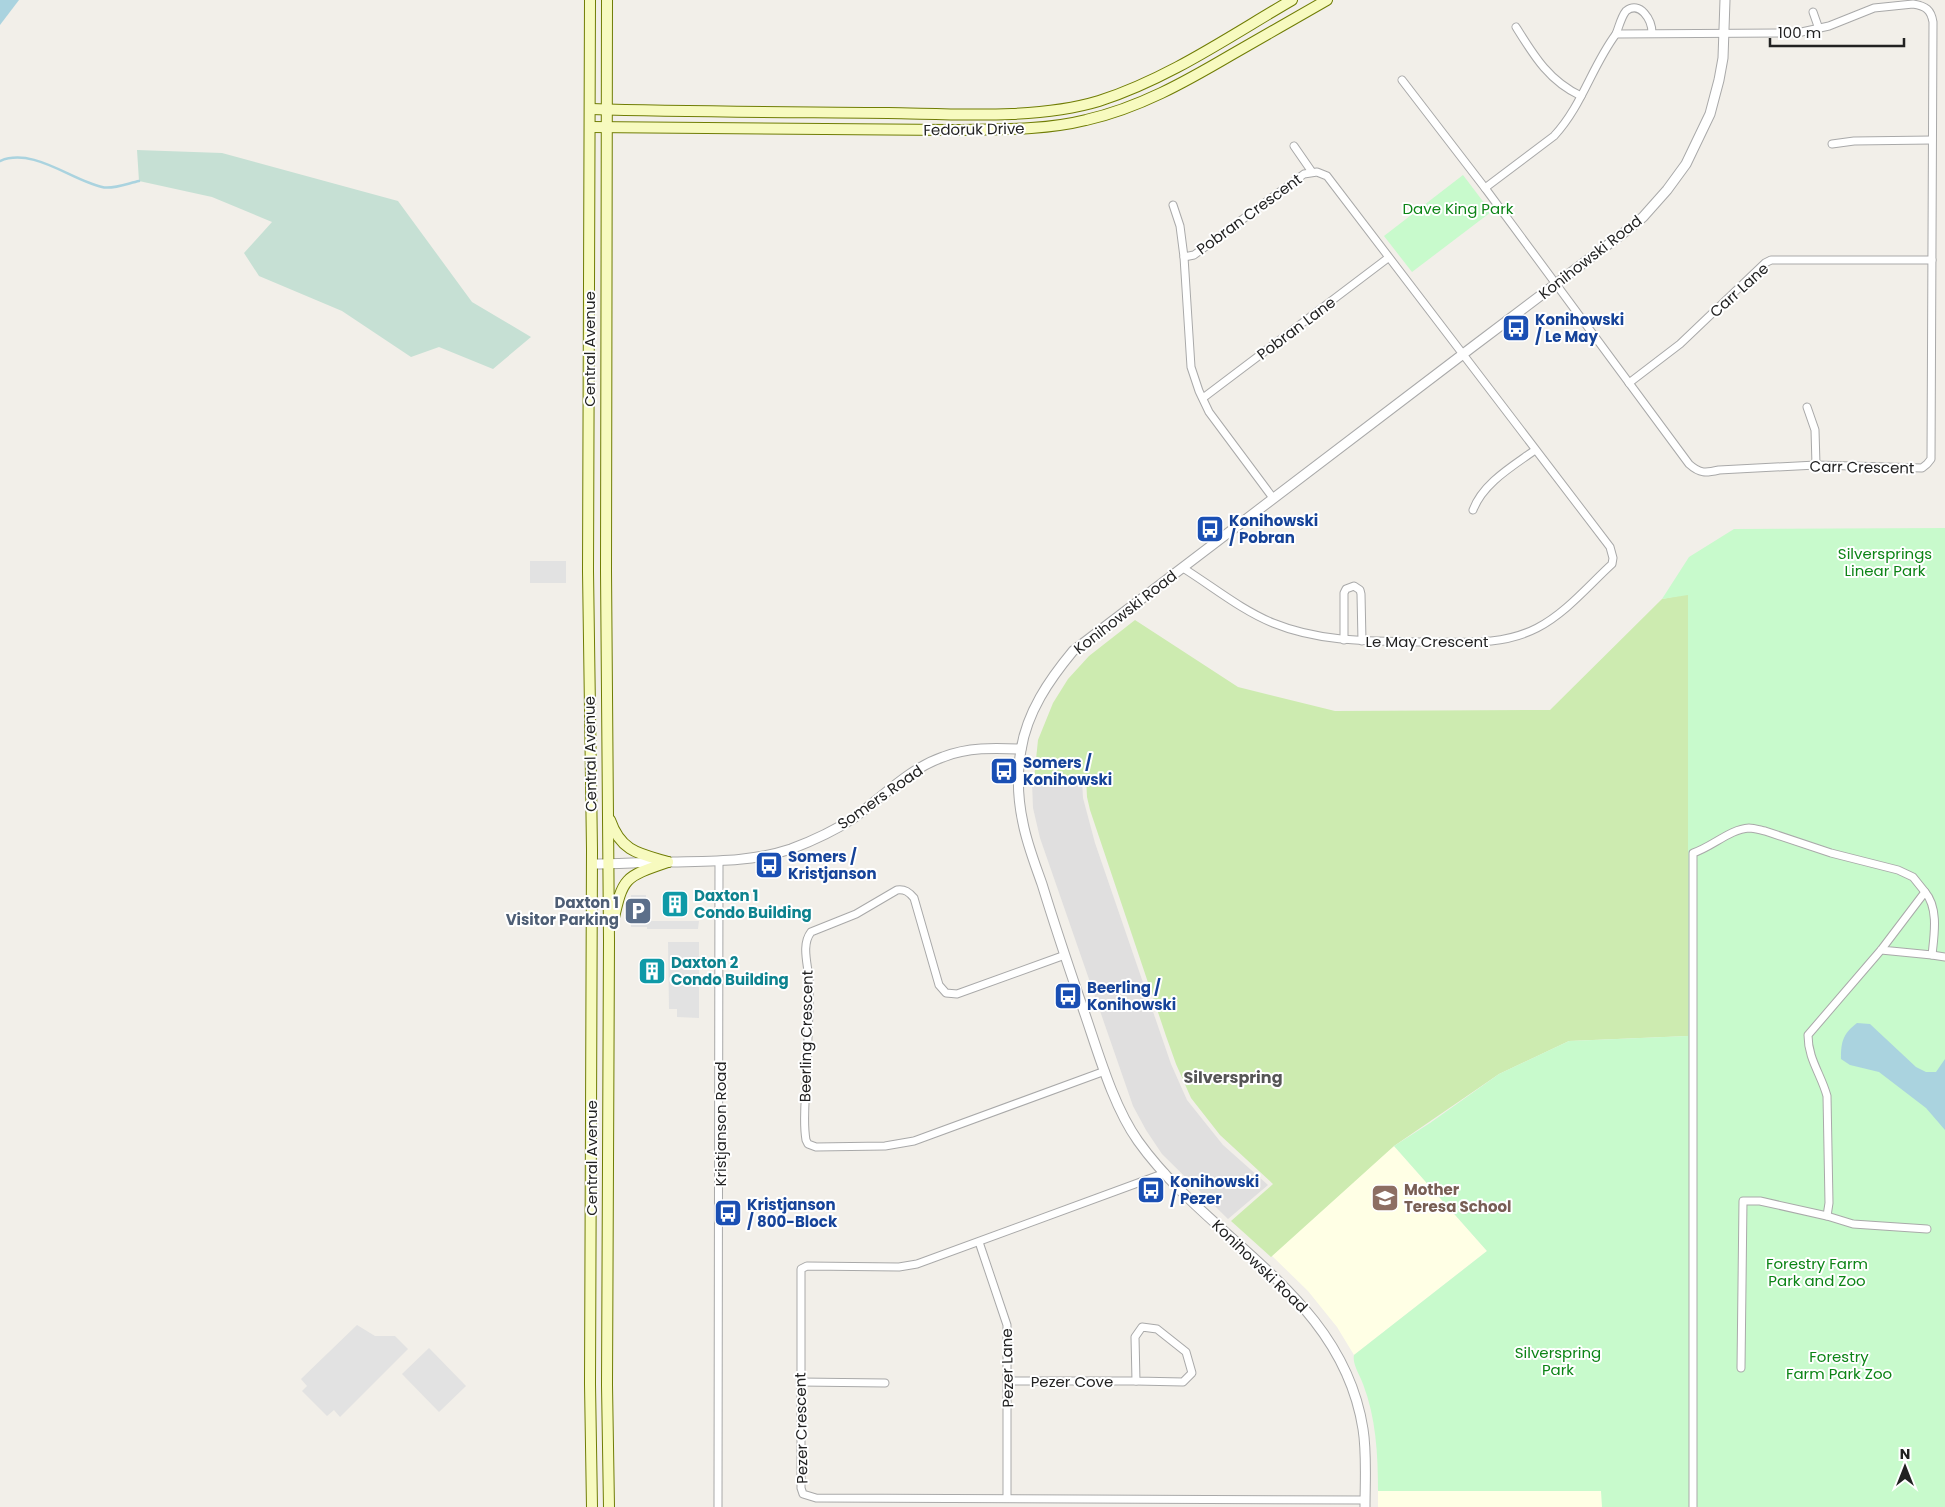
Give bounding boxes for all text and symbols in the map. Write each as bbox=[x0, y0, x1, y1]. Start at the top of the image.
scale bar bbox=[1770, 15, 1904, 47]
text: 100 m bbox=[1778, 22, 1821, 43]
street label: Fedoruk Drive bbox=[923, 118, 1025, 140]
street label: Pobran Crescent bbox=[1192, 169, 1306, 259]
park label: Dave King Park bbox=[1402, 198, 1514, 219]
street label: Konihowski Road bbox=[1534, 210, 1646, 304]
street label: Carr Lane bbox=[1705, 258, 1773, 322]
street label: Central Avenue bbox=[579, 291, 600, 407]
street label: Pobran Lane bbox=[1252, 292, 1340, 364]
place label: Konihowski / Le May bbox=[1535, 309, 1624, 347]
bus stop icon: Konihowski / Le May bbox=[1501, 313, 1531, 343]
street label: Carr Crescent bbox=[1809, 456, 1915, 478]
place label: Konihowski / Pobran bbox=[1229, 510, 1318, 548]
bus stop icon: Konihowski / Pobran bbox=[1195, 514, 1225, 544]
park label: Silversprings Linear Park bbox=[1838, 543, 1932, 581]
street label: Konihowski Road bbox=[1069, 565, 1181, 659]
street label: Le May Crescent bbox=[1365, 631, 1489, 652]
street label: Central Avenue bbox=[578, 696, 602, 812]
place label: Somers / Konihowski bbox=[1023, 752, 1112, 790]
bus stop icon: Somers / Konihowski bbox=[989, 756, 1019, 786]
street label: Somers Road bbox=[833, 760, 927, 834]
place label: Somers / Kristjanson bbox=[788, 846, 877, 884]
bus stop icon: Somers / Kristjanson bbox=[754, 850, 784, 880]
place label: Daxton 1 Condo Building bbox=[694, 885, 812, 923]
building icon: Daxton 1 Condo Building bbox=[660, 889, 690, 919]
place label: Daxton 1 Visitor Parking bbox=[506, 892, 619, 930]
parking icon: Daxton 1 Visitor Parking bbox=[623, 896, 653, 926]
place label: Daxton 2 Condo Building bbox=[671, 952, 789, 990]
building icon: Daxton 2 Condo Building bbox=[637, 956, 667, 986]
street label: Beerling Crescent bbox=[794, 970, 818, 1102]
place label: Beerling / Konihowski bbox=[1087, 977, 1176, 1015]
bus stop icon: Beerling / Konihowski bbox=[1053, 981, 1083, 1011]
street label: Kristjanson Road bbox=[710, 1061, 731, 1187]
district label: Silverspring bbox=[1183, 1066, 1283, 1089]
street label: Central Avenue bbox=[581, 1100, 602, 1216]
place label: Konihowski / Pezer bbox=[1170, 1171, 1259, 1209]
bus stop icon: Konihowski / Pezer bbox=[1136, 1175, 1166, 1205]
place label: Mother Teresa School bbox=[1404, 1179, 1511, 1217]
school or university icon: Mother Teresa School bbox=[1370, 1183, 1400, 1213]
place label: Kristjanson / 800-Block bbox=[747, 1194, 838, 1232]
bus stop icon: Kristjanson / 800-Block bbox=[713, 1198, 743, 1228]
street label: Konihowski Road bbox=[1208, 1215, 1312, 1317]
park label: Forestry Farm Park and Zoo bbox=[1766, 1253, 1868, 1291]
street label: Pezer Lane bbox=[996, 1328, 1018, 1408]
park label: Silverspring Park bbox=[1515, 1342, 1601, 1380]
park label: Forestry Farm Park Zoo bbox=[1786, 1346, 1892, 1384]
street label: Pezer Cove bbox=[1031, 1371, 1113, 1392]
street label: Pezer Crescent bbox=[790, 1372, 812, 1484]
north arrow bbox=[1880, 1442, 1930, 1492]
text: N bbox=[1900, 1444, 1910, 1464]

